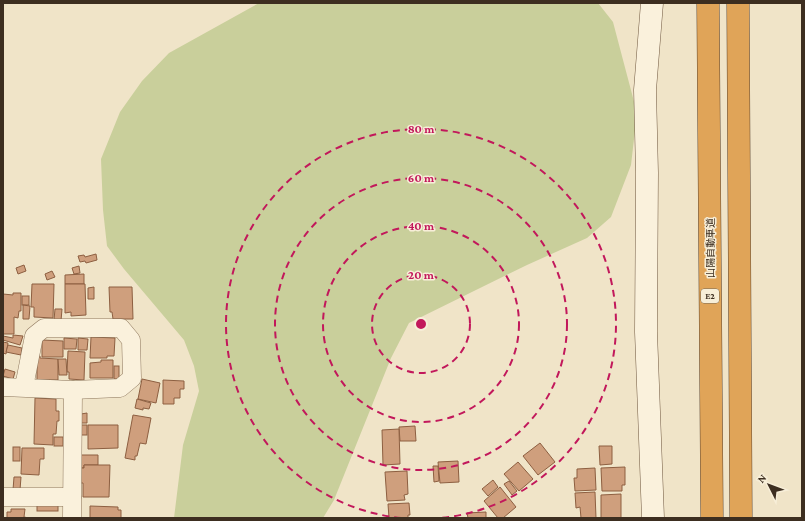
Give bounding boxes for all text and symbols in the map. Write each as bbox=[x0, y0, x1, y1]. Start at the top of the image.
text: 80 m bbox=[408, 122, 435, 136]
text: 60 m bbox=[408, 171, 435, 185]
street label: 山陽自動車道 bbox=[705, 218, 716, 278]
text: 40 m bbox=[408, 219, 435, 233]
text: 20 m bbox=[408, 268, 435, 282]
road number: E2 bbox=[701, 289, 719, 303]
centre of rings bbox=[414, 317, 428, 331]
north arrow bbox=[749, 465, 789, 505]
text: N bbox=[755, 471, 769, 485]

